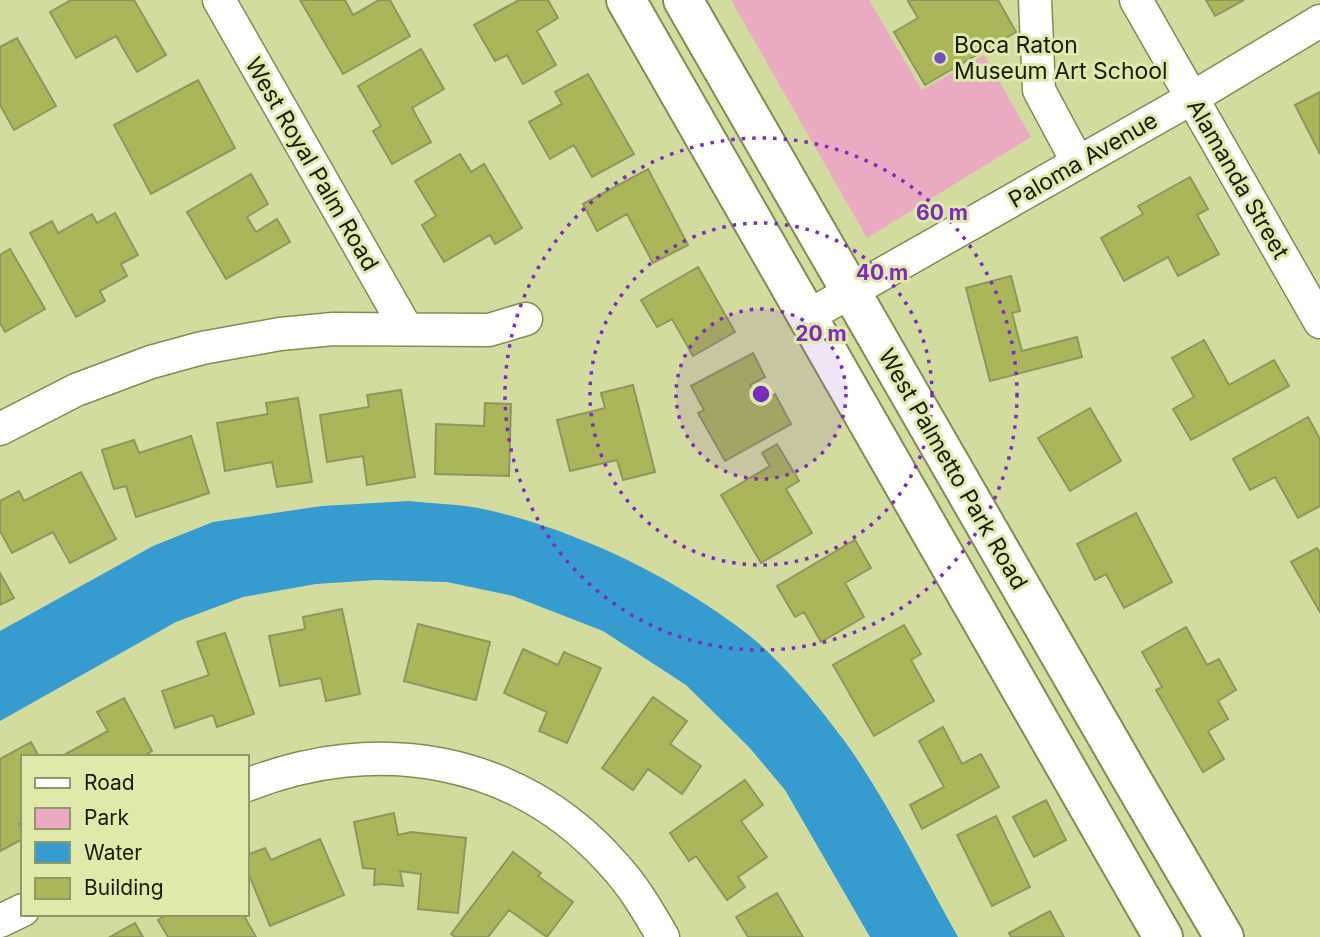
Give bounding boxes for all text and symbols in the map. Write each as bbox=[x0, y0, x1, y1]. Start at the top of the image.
place label: Boca Raton Museum Art School bbox=[954, 31, 1168, 85]
marker: Boca Raton Museum Art School bbox=[932, 50, 948, 66]
street label: West Royal Palm Road bbox=[239, 52, 385, 276]
street label: Alamanda Street bbox=[1181, 94, 1295, 264]
street label: Paloma Avenue bbox=[1004, 106, 1162, 214]
text: 60 m bbox=[916, 200, 968, 225]
text: 40 m bbox=[856, 260, 908, 285]
text: 20 m bbox=[795, 321, 847, 346]
street label: West Palmetto Park Road bbox=[873, 344, 1033, 594]
centre of rings bbox=[749, 382, 773, 406]
legend bbox=[21, 755, 248, 916]
text: Road bbox=[84, 770, 135, 795]
text: Park bbox=[84, 805, 129, 830]
text: Water bbox=[84, 840, 142, 865]
text: Building bbox=[84, 875, 164, 900]

